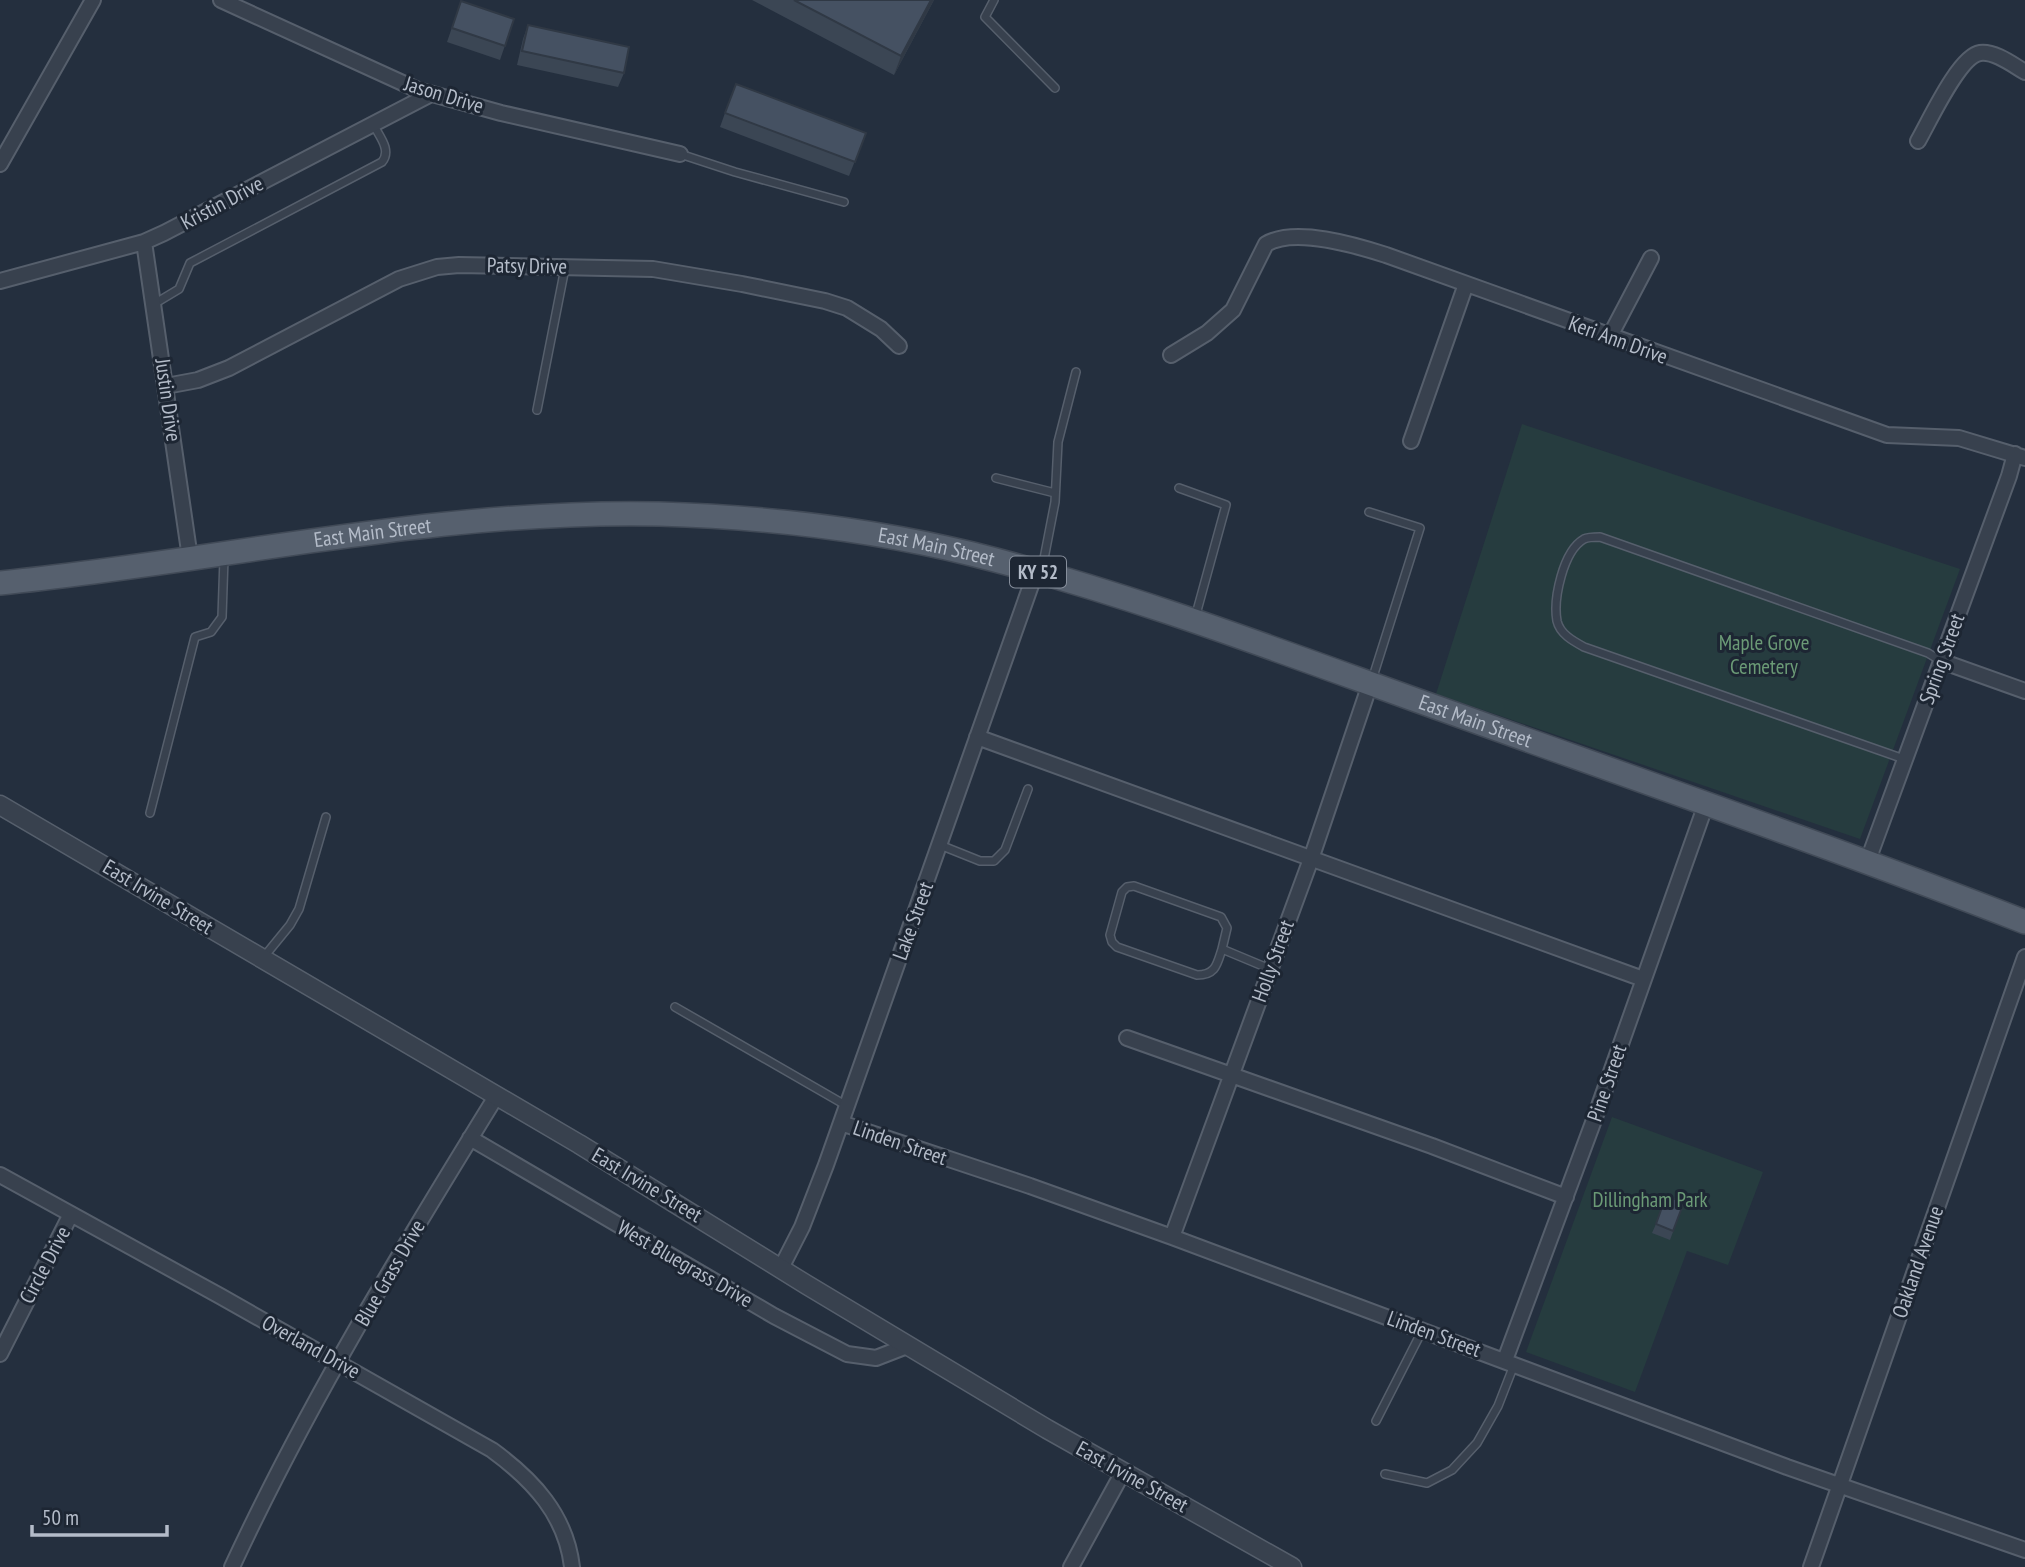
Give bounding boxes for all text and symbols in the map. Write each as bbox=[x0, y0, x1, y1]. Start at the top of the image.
street label: Jason Drive bbox=[400, 69, 487, 119]
street label: Kristin Drive bbox=[176, 170, 268, 235]
street label: Patsy Drive bbox=[487, 251, 567, 280]
street label: Keri Ann Drive bbox=[1565, 309, 1671, 370]
street label: Justin Drive bbox=[149, 356, 188, 443]
street label: East Main Street bbox=[312, 512, 433, 553]
street label: East Main Street bbox=[876, 521, 998, 572]
road number: KY 52 bbox=[1010, 556, 1066, 587]
street label: Spring Street bbox=[1913, 610, 1970, 708]
park label: Maple Grove Cemetery bbox=[1719, 629, 1809, 680]
street label: East Main Street bbox=[1415, 688, 1536, 753]
street label: East Irvine Street bbox=[98, 853, 219, 940]
street label: Lake Street bbox=[886, 878, 939, 964]
street label: Holly Street bbox=[1245, 916, 1300, 1006]
street label: Pine Street bbox=[1581, 1040, 1632, 1125]
street label: Linden Street bbox=[850, 1114, 951, 1171]
street label: East Irvine Street bbox=[587, 1141, 708, 1228]
park label: Dillingham Park bbox=[1592, 1186, 1708, 1213]
street label: Oakland Avenue bbox=[1886, 1202, 1949, 1321]
street label: West Bluegrass Drive bbox=[613, 1214, 758, 1313]
street label: Blue Grass Drive bbox=[348, 1215, 431, 1331]
street label: Circle Drive bbox=[13, 1222, 76, 1308]
street label: Linden Street bbox=[1384, 1304, 1485, 1363]
street label: Overland Drive bbox=[257, 1309, 365, 1385]
street label: East Irvine Street bbox=[1072, 1435, 1193, 1519]
scale bar bbox=[32, 1494, 166, 1538]
text: 50 m bbox=[42, 1504, 79, 1531]

